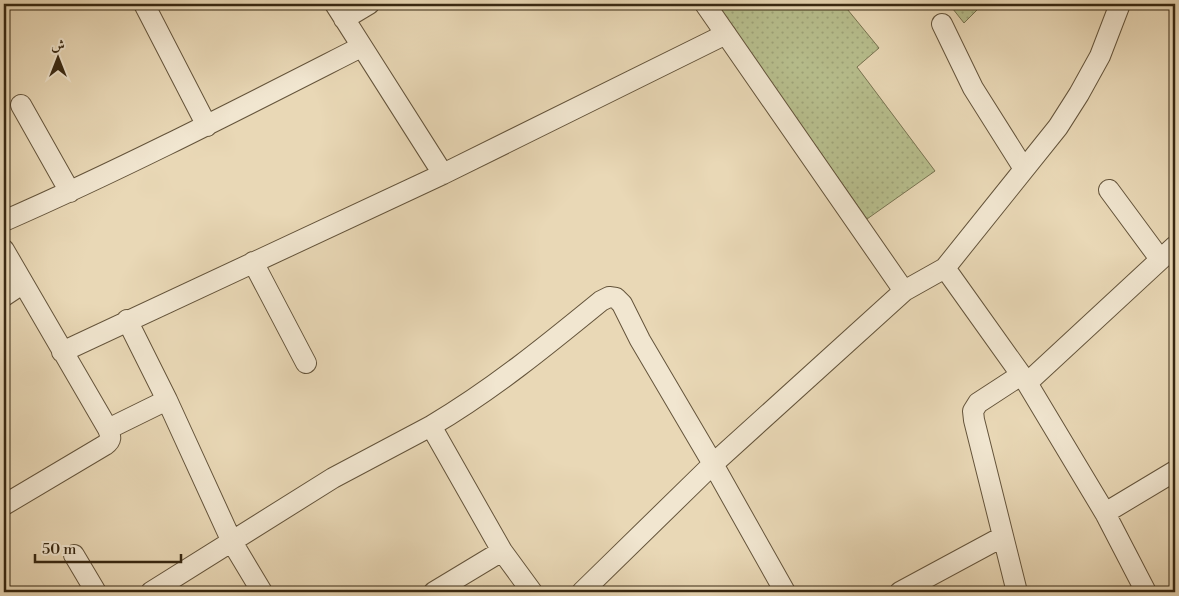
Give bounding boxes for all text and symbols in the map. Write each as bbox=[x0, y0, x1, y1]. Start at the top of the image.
north arrow bbox=[32, 32, 82, 82]
text: ش bbox=[51, 37, 65, 55]
scale bar bbox=[35, 531, 181, 563]
text: 50 m bbox=[42, 540, 76, 559]

